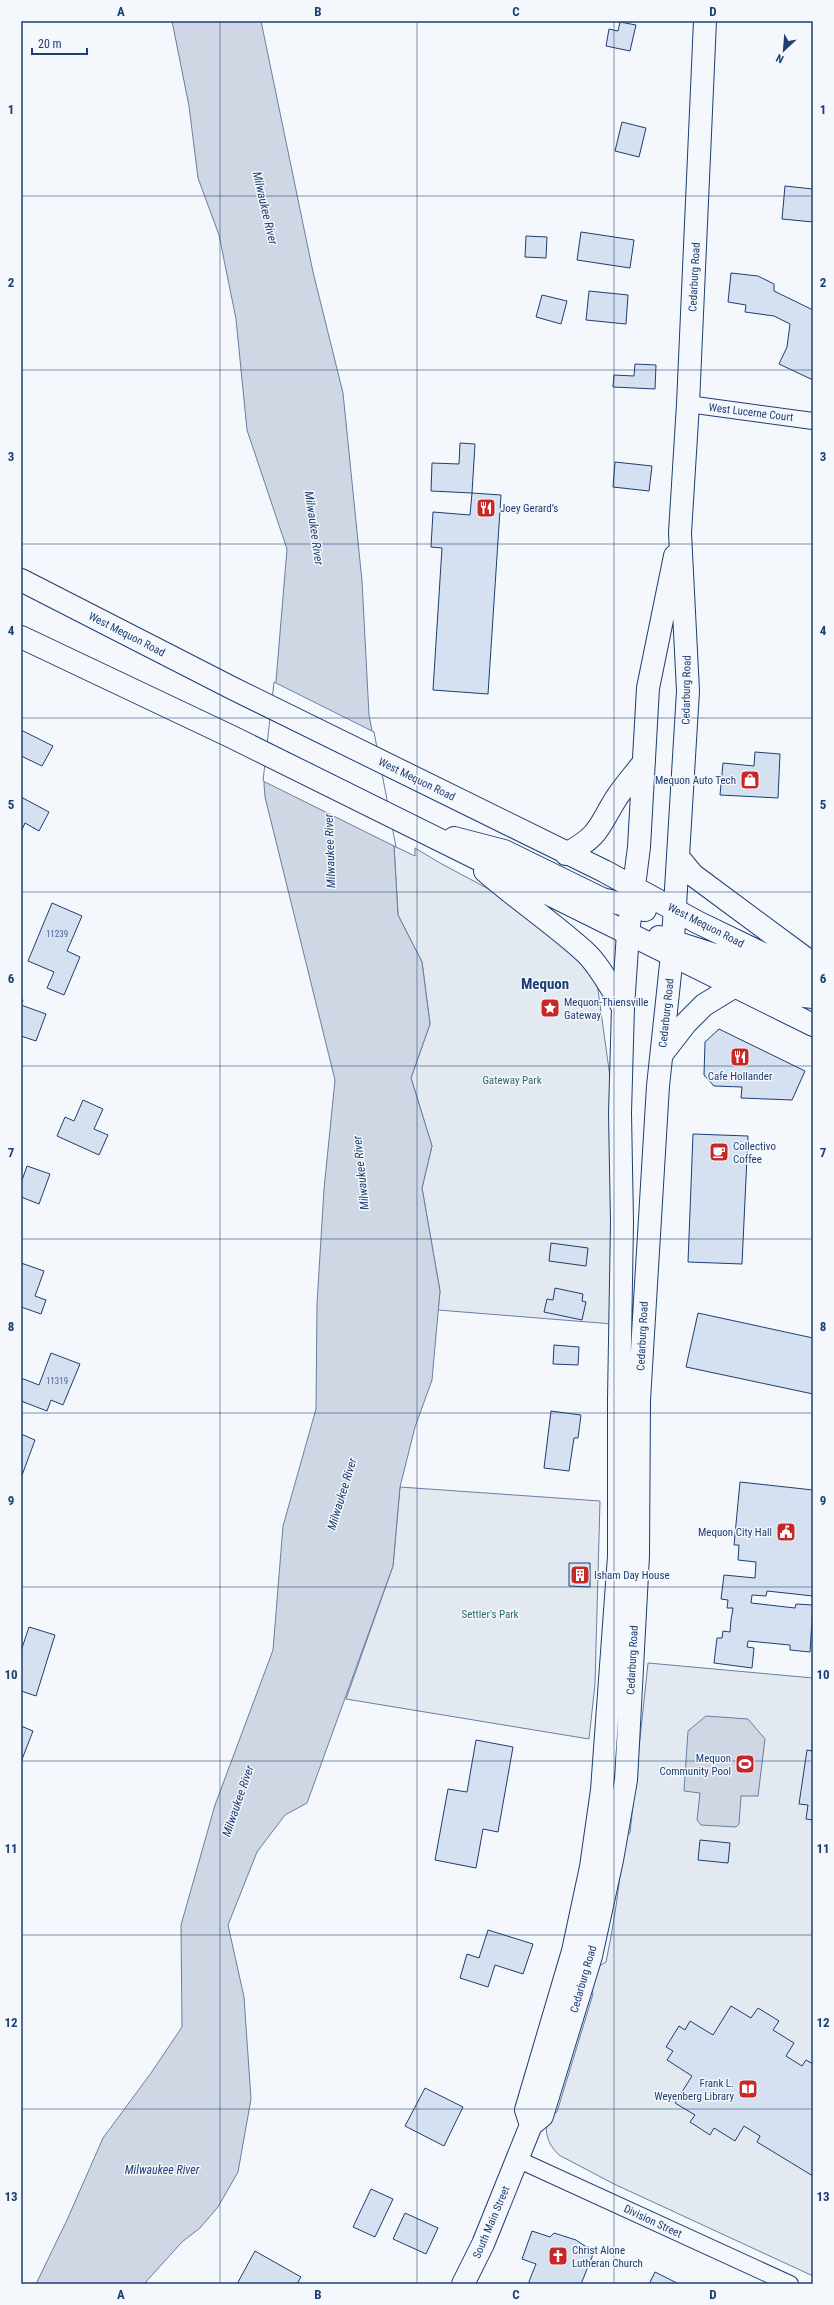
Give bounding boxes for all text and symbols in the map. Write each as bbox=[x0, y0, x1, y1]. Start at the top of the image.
text: A bbox=[117, 4, 125, 19]
text: B bbox=[314, 4, 322, 19]
text: C bbox=[512, 4, 520, 19]
text: D bbox=[709, 4, 717, 19]
scale bar bbox=[32, 30, 87, 56]
north arrow bbox=[764, 30, 804, 70]
text: 20 m bbox=[38, 37, 62, 51]
text: N bbox=[774, 51, 786, 66]
text: 1 bbox=[8, 102, 14, 117]
text: 1 bbox=[820, 102, 826, 117]
water label: Milwaukee River bbox=[250, 170, 280, 246]
street label: Cedarburg Road bbox=[686, 242, 703, 312]
text: 2 bbox=[8, 275, 15, 290]
text: 2 bbox=[820, 275, 827, 290]
street label: West Lucerne Court bbox=[708, 401, 794, 424]
text: 3 bbox=[8, 449, 14, 464]
text: 3 bbox=[820, 449, 826, 464]
water label: Milwaukee River bbox=[302, 490, 326, 566]
restaurant icon: Joey Gerard’s bbox=[475, 497, 497, 519]
place label: Joey Gerard’s bbox=[500, 502, 558, 515]
street label: West Mequon Road bbox=[86, 610, 167, 659]
text: 4 bbox=[8, 623, 15, 638]
text: 4 bbox=[820, 623, 827, 638]
street label: Cedarburg Road bbox=[679, 655, 694, 725]
street label: West Mequon Road bbox=[376, 755, 457, 804]
shop icon: Mequon Auto Tech bbox=[739, 769, 761, 791]
place label: Mequon Auto Tech bbox=[655, 774, 736, 787]
text: 5 bbox=[8, 797, 15, 812]
text: 5 bbox=[820, 797, 827, 812]
water label: Milwaukee River bbox=[322, 813, 338, 888]
street label: West Mequon Road bbox=[665, 901, 746, 950]
house number: 11239 bbox=[46, 929, 68, 939]
text: 6 bbox=[8, 971, 15, 986]
text: 6 bbox=[820, 971, 827, 986]
district label: Mequon bbox=[521, 975, 569, 993]
street label: Cedarburg Road bbox=[656, 978, 677, 1048]
place label: Mequon-Thiensville Gateway bbox=[564, 996, 648, 1022]
place icon: Mequon-Thiensville Gateway bbox=[539, 997, 561, 1019]
restaurant icon: Cafe Hollander bbox=[729, 1046, 751, 1068]
place label: Cafe Hollander bbox=[708, 1070, 773, 1083]
park label: Gateway Park bbox=[482, 1074, 542, 1087]
water label: Milwaukee River bbox=[350, 1135, 372, 1211]
place label: Collectivo Coffee bbox=[733, 1140, 776, 1166]
cafe icon: Collectivo Coffee bbox=[708, 1141, 730, 1163]
text: 7 bbox=[8, 1145, 15, 1160]
text: 7 bbox=[820, 1145, 827, 1160]
street label: Cedarburg Road bbox=[634, 1301, 651, 1371]
text: 8 bbox=[8, 1319, 14, 1334]
text: 8 bbox=[820, 1319, 826, 1334]
house number: 11319 bbox=[46, 1376, 68, 1386]
water label: Milwaukee River bbox=[324, 1456, 360, 1532]
text: 9 bbox=[8, 1493, 14, 1508]
text: 9 bbox=[820, 1493, 826, 1508]
public building icon: Mequon City Hall bbox=[775, 1521, 797, 1543]
place label: Mequon City Hall bbox=[698, 1526, 772, 1539]
building icon: Isham Day House bbox=[569, 1564, 591, 1586]
place label: Isham Day House bbox=[594, 1569, 670, 1582]
park label: Settler's Park bbox=[461, 1608, 519, 1621]
street label: Cedarburg Road bbox=[624, 1625, 641, 1695]
text: 10 bbox=[4, 1667, 18, 1682]
text: 10 bbox=[816, 1667, 830, 1682]
place label: Mequon Community Pool bbox=[660, 1752, 731, 1778]
sports icon: Mequon Community Pool bbox=[734, 1753, 756, 1775]
water label: Milwaukee River bbox=[219, 1763, 257, 1838]
text: 11 bbox=[4, 1841, 18, 1856]
text: 11 bbox=[816, 1841, 830, 1856]
street label: Cedarburg Road bbox=[568, 1944, 599, 2014]
text: 12 bbox=[4, 2015, 18, 2030]
text: 12 bbox=[816, 2015, 830, 2030]
place label: Frank L. Weyenberg Library bbox=[654, 2077, 734, 2103]
library icon: Frank L. Weyenberg Library bbox=[737, 2078, 759, 2100]
water label: Milwaukee River bbox=[125, 2163, 200, 2177]
street label: South Main Street bbox=[470, 2184, 513, 2260]
text: 13 bbox=[4, 2189, 18, 2204]
text: 13 bbox=[816, 2189, 830, 2204]
street label: Division Street bbox=[622, 2202, 684, 2241]
place label: Christ Alone Lutheran Church bbox=[572, 2244, 643, 2270]
church icon: Christ Alone Lutheran Church bbox=[547, 2245, 569, 2267]
text: A bbox=[117, 2287, 125, 2302]
text: B bbox=[314, 2287, 322, 2302]
text: C bbox=[512, 2287, 520, 2302]
text: D bbox=[709, 2287, 717, 2302]

